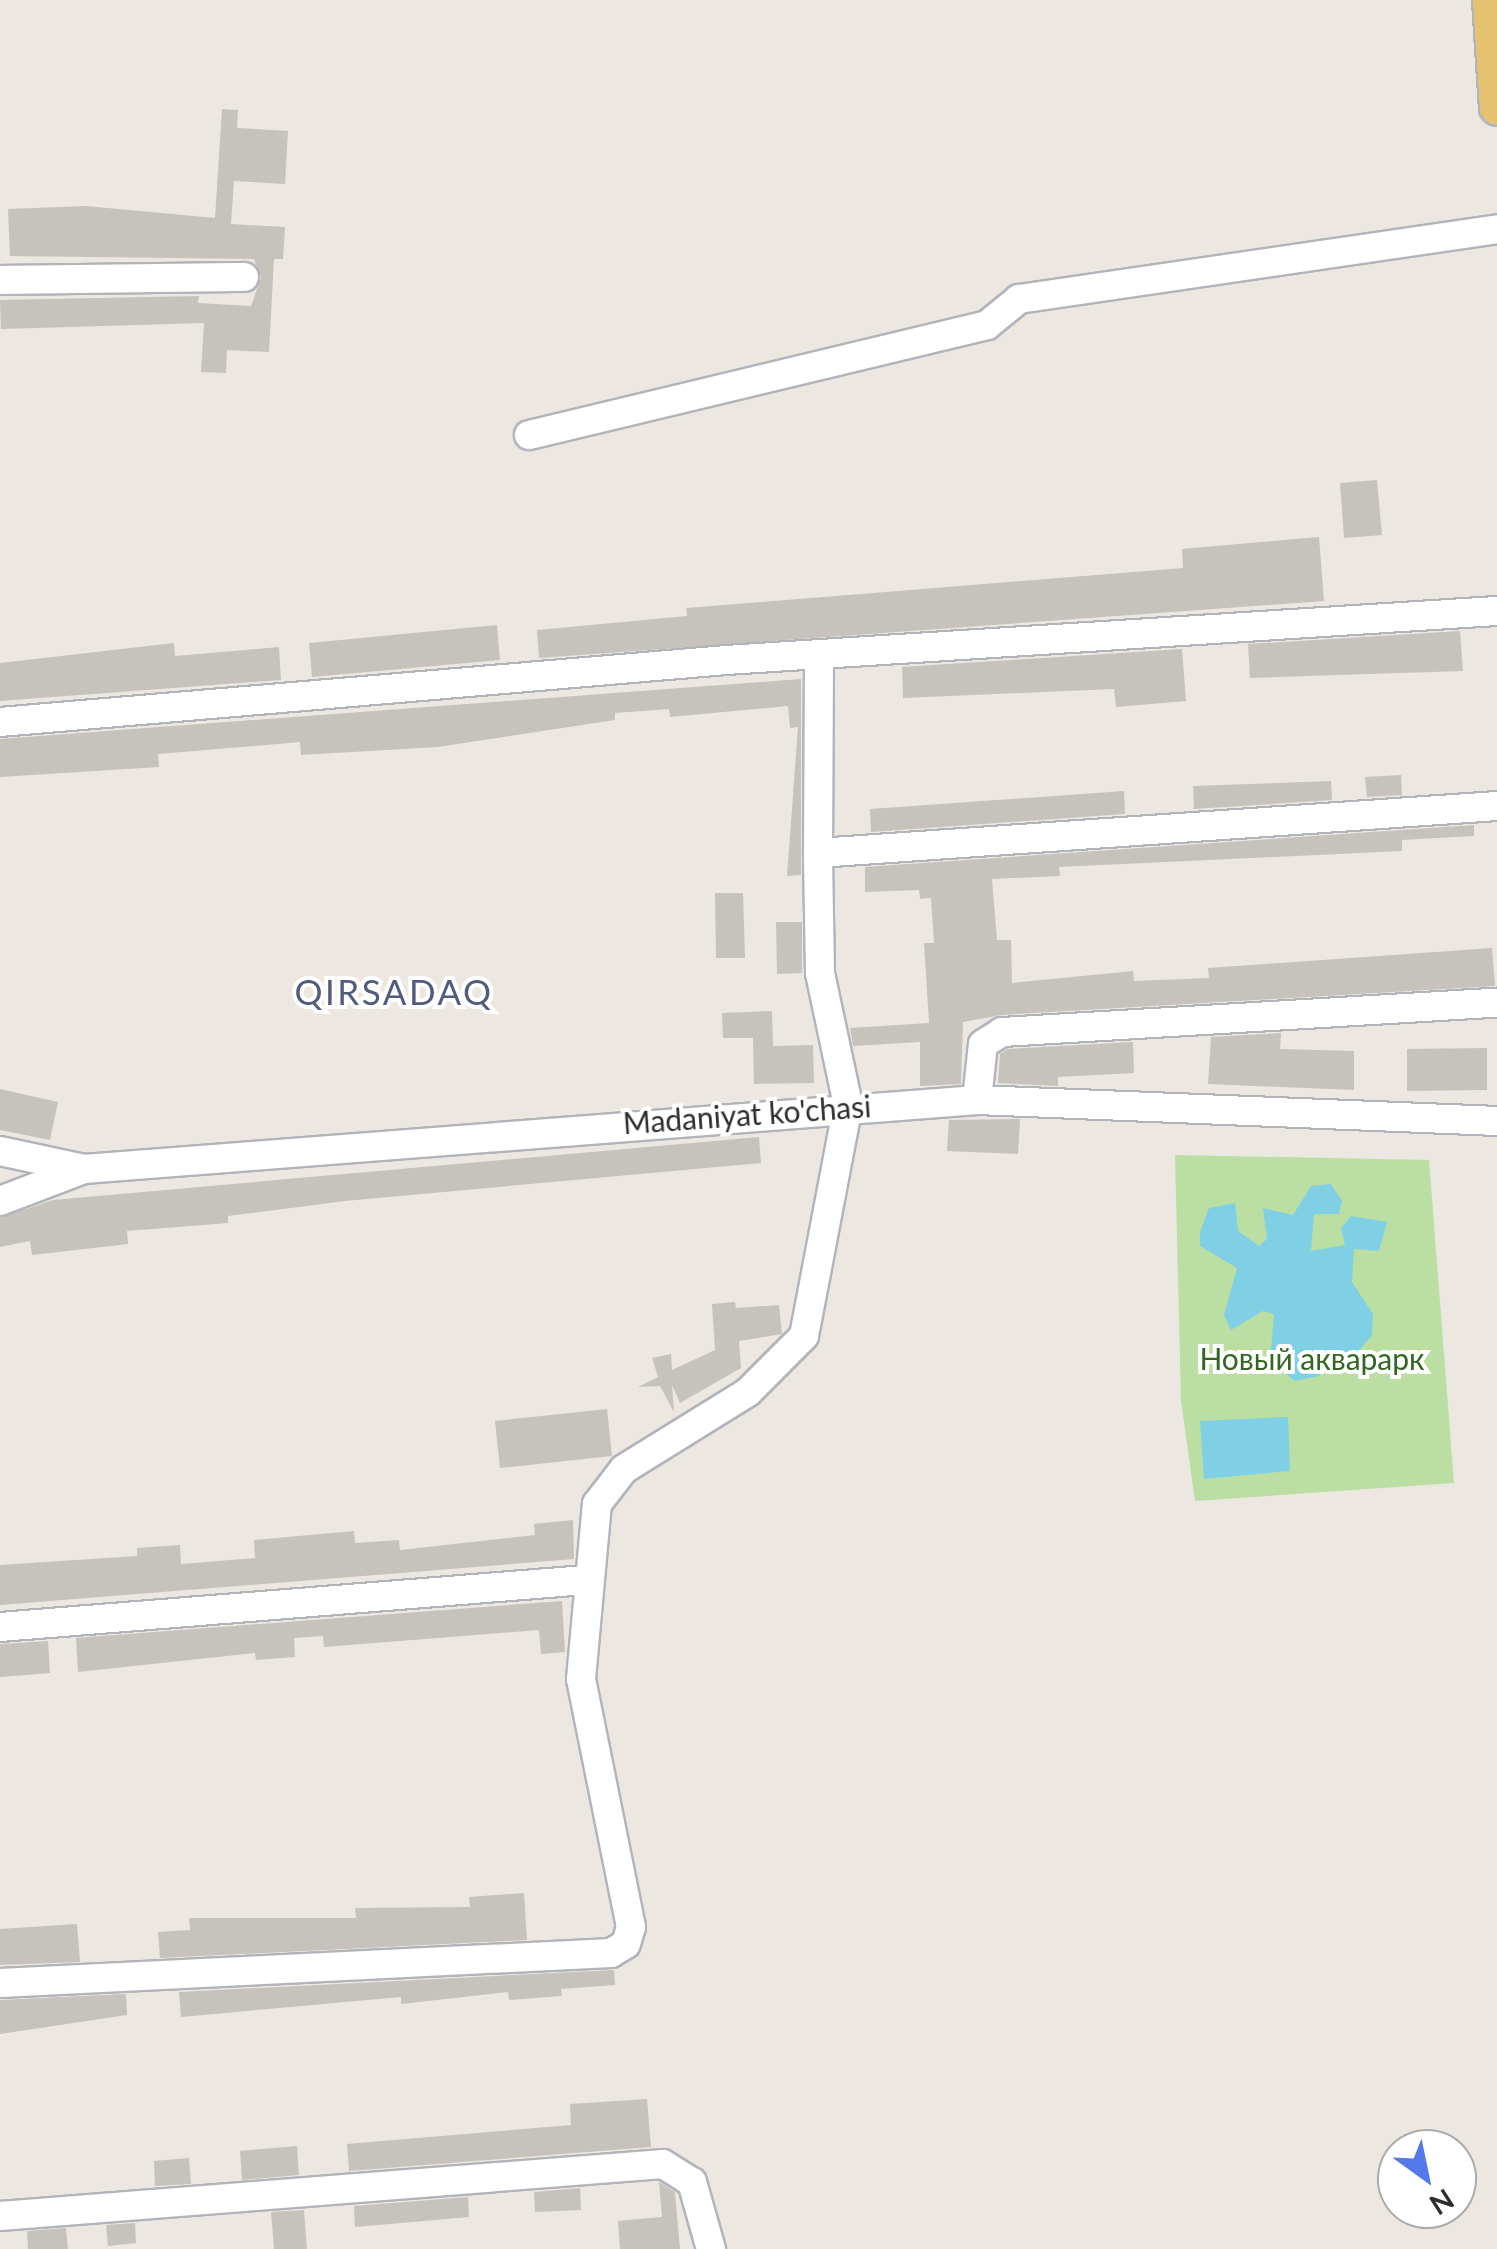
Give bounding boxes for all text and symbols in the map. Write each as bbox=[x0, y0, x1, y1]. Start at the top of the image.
district label: QIRSADAQ bbox=[295, 970, 493, 1012]
street label: Madaniyat ko'chasi bbox=[622, 1087, 872, 1141]
park label: Новый акварарк bbox=[1199, 1340, 1425, 1376]
north arrow bbox=[1377, 2129, 1477, 2229]
text: N bbox=[1424, 2182, 1461, 2223]

